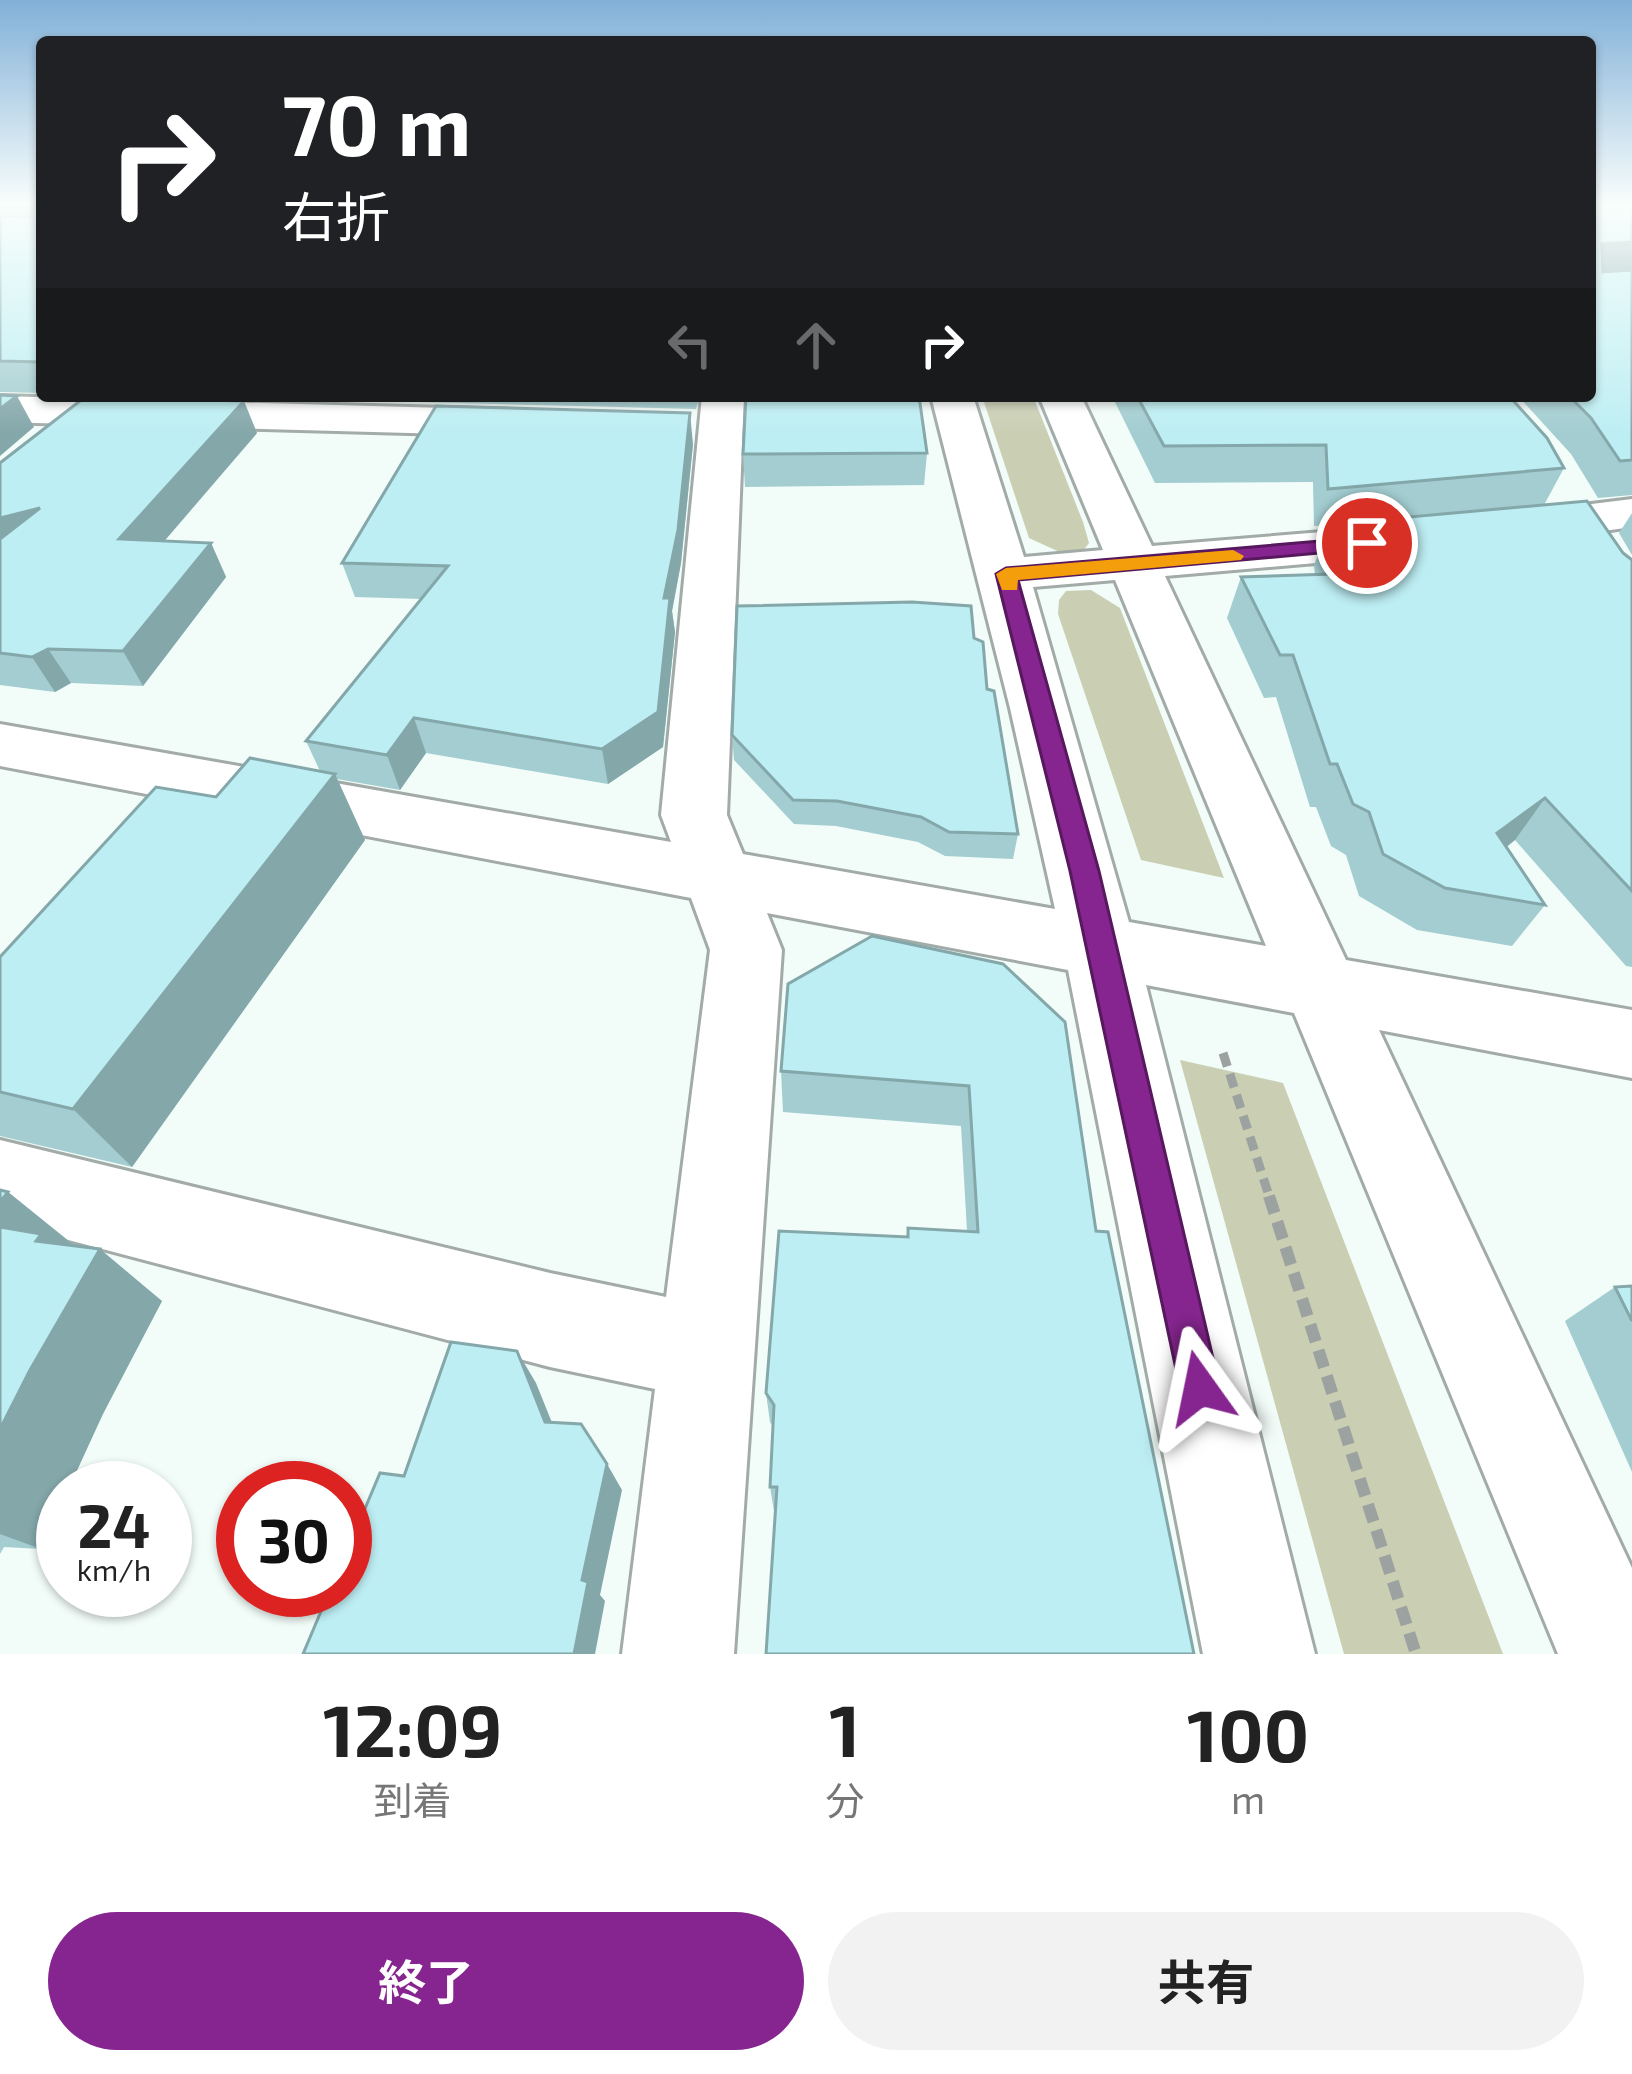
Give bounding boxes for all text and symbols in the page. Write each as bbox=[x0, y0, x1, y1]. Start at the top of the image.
text: 70 m bbox=[282, 72, 472, 173]
icon: right bbox=[84, 84, 240, 240]
text: 右折 bbox=[282, 183, 390, 248]
icon: left bbox=[657, 312, 723, 378]
icon: ahead bbox=[783, 312, 849, 378]
icon: right bbox=[909, 312, 975, 378]
pin bbox=[1316, 492, 1418, 594]
icon: arrive bbox=[1334, 510, 1400, 576]
position arrow bbox=[1137, 1325, 1263, 1451]
speed limit sign: 30 bbox=[216, 1461, 372, 1617]
text: 24 bbox=[77, 1488, 151, 1560]
text: km/h bbox=[77, 1551, 151, 1587]
text: 12:09 bbox=[323, 1685, 502, 1771]
text: 1 bbox=[829, 1685, 860, 1771]
text: 100 bbox=[1187, 1690, 1309, 1776]
text: m bbox=[1231, 1775, 1265, 1822]
text: 到着 bbox=[374, 1776, 452, 1823]
text: 分 bbox=[825, 1776, 864, 1823]
button: 終了 bbox=[48, 1912, 804, 2050]
button: 共有 bbox=[828, 1912, 1584, 2050]

